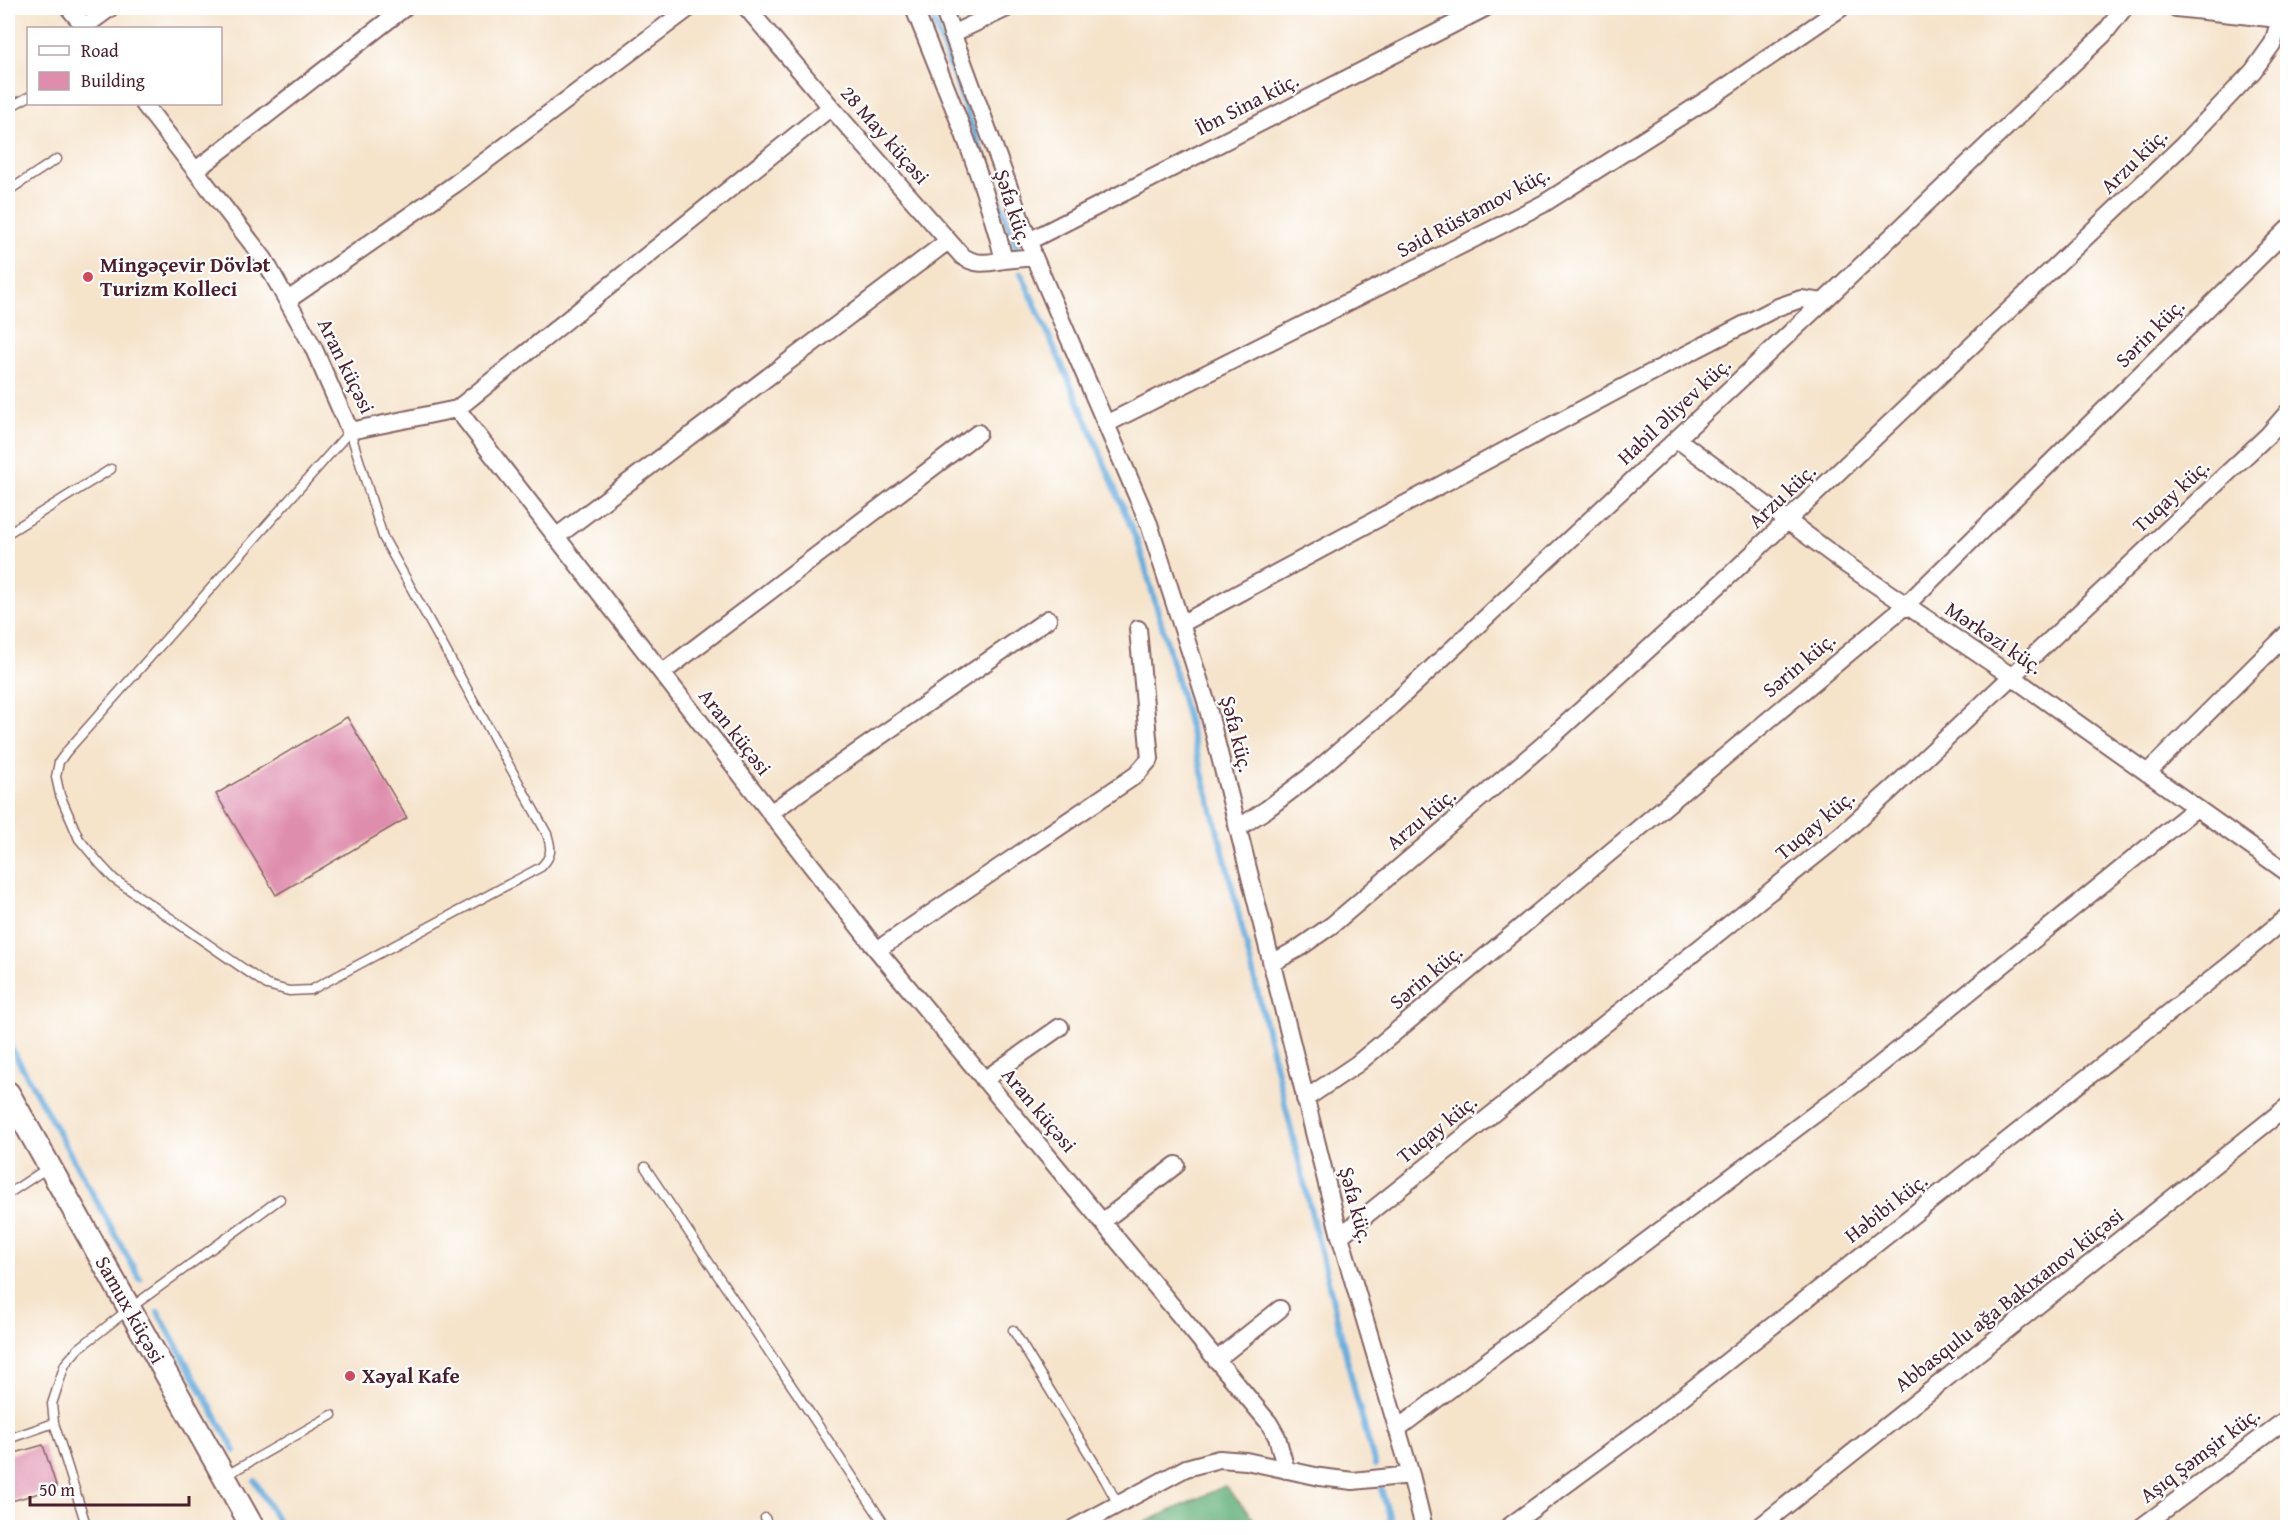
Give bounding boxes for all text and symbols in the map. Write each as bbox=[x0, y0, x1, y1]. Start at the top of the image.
legend bbox=[27, 27, 222, 105]
text: Road bbox=[81, 37, 119, 64]
street label: İbn Sina küç. bbox=[1190, 64, 1304, 143]
text: Building bbox=[81, 67, 145, 94]
street label: 28 May küçəsi bbox=[834, 78, 937, 191]
street label: Arzu küç. bbox=[2093, 121, 2174, 201]
street label: Səid Rüstəmov küç. bbox=[1391, 158, 1555, 265]
street label: Şəfa küç. bbox=[987, 165, 1040, 249]
place label: Mingəçevir Dövlət Turizm Kolleci bbox=[100, 249, 271, 304]
marker: Mingəçevir Dövlət Turizm Kolleci bbox=[81, 270, 95, 284]
street label: Sərin küç. bbox=[2108, 291, 2192, 375]
street label: Aran küçəsi bbox=[310, 313, 383, 419]
street label: Habil Əliyev küç. bbox=[1610, 350, 1738, 472]
street label: Tuqay küç. bbox=[2125, 452, 2216, 540]
street label: Arzu küç. bbox=[1741, 456, 1823, 535]
street label: Mərkəzi küç. bbox=[1939, 593, 2049, 682]
street label: Sərin küç. bbox=[1755, 625, 1842, 705]
street label: Aran küçəsi bbox=[692, 682, 779, 782]
street label: Şəfa küç. bbox=[1213, 692, 1262, 775]
street label: Arzu küç. bbox=[1379, 780, 1462, 857]
street label: Tuqay küç. bbox=[1768, 782, 1861, 867]
street label: Sərin küç. bbox=[1382, 937, 1469, 1017]
street label: Aran küçəsi bbox=[994, 1060, 1084, 1159]
street label: Tuqay küç. bbox=[1390, 1086, 1484, 1171]
street label: Şəfa küç. bbox=[1331, 1163, 1382, 1246]
street label: Həbibi küç. bbox=[1837, 1165, 1934, 1250]
street label: Abbasqulu ağa Bakıxanov küçəsi bbox=[1887, 1200, 2130, 1399]
street label: Samux küçəsi bbox=[88, 1250, 173, 1369]
place label: Xəyal Kafe bbox=[362, 1360, 460, 1391]
marker: Xəyal Kafe bbox=[343, 1369, 357, 1383]
street label: Aşıq Şəmşir küç. bbox=[2133, 1399, 2266, 1510]
scale bar bbox=[30, 1469, 189, 1507]
text: 50 m bbox=[39, 1476, 75, 1503]

